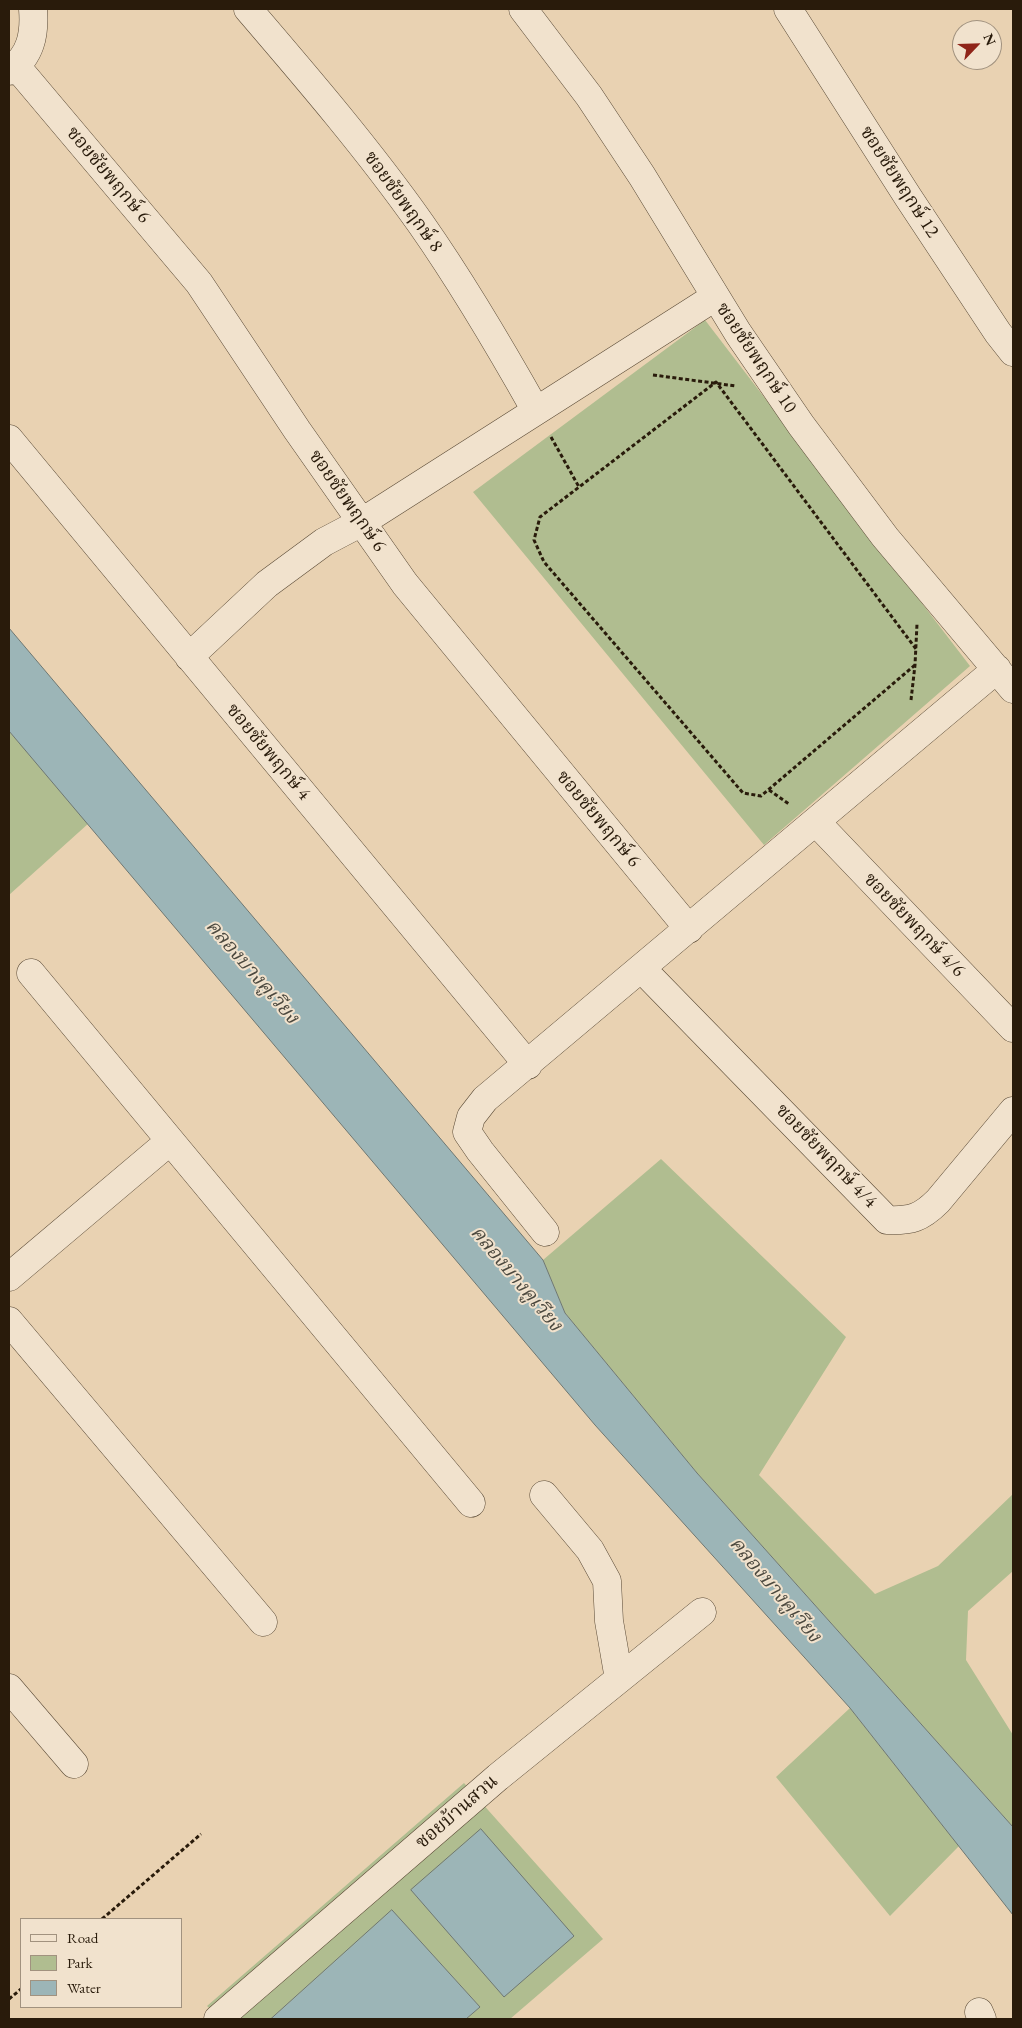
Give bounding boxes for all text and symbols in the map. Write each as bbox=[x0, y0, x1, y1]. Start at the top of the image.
north arrow bbox=[952, 20, 1002, 70]
text: N bbox=[979, 30, 1000, 48]
street label: ซอยชัยพฤกษ์ 6 bbox=[61, 122, 155, 228]
street label: ซอยชัยพฤกษ์ 12 bbox=[854, 122, 944, 242]
street label: ซอยชัยพฤกษ์ 8 bbox=[359, 147, 447, 257]
street label: ซอยชัยพฤกษ์ 10 bbox=[711, 298, 801, 418]
street label: ซอยชัยพฤกษ์ 6 bbox=[303, 446, 391, 556]
street label: ซอยชัยพฤกษ์ 4 bbox=[221, 699, 315, 805]
street label: ซอยชัยพฤกษ์ 6 bbox=[551, 766, 645, 872]
street label: ซอยชัยพฤกษ์ 4/6 bbox=[859, 868, 969, 982]
water label: คลองบางคูเวียง bbox=[200, 915, 304, 1029]
street label: ซอยชัยพฤกษ์ 4/4 bbox=[771, 1099, 881, 1213]
water label: คลองบางคูเวียง bbox=[465, 1221, 567, 1337]
water label: คลองบางคูเวียง bbox=[724, 1532, 826, 1648]
street label: ซอยบ้านสวน bbox=[411, 1770, 503, 1854]
legend bbox=[20, 1918, 182, 2008]
text: Road bbox=[67, 1928, 98, 1947]
text: Park bbox=[67, 1953, 93, 1972]
text: Water bbox=[67, 1978, 101, 1997]

